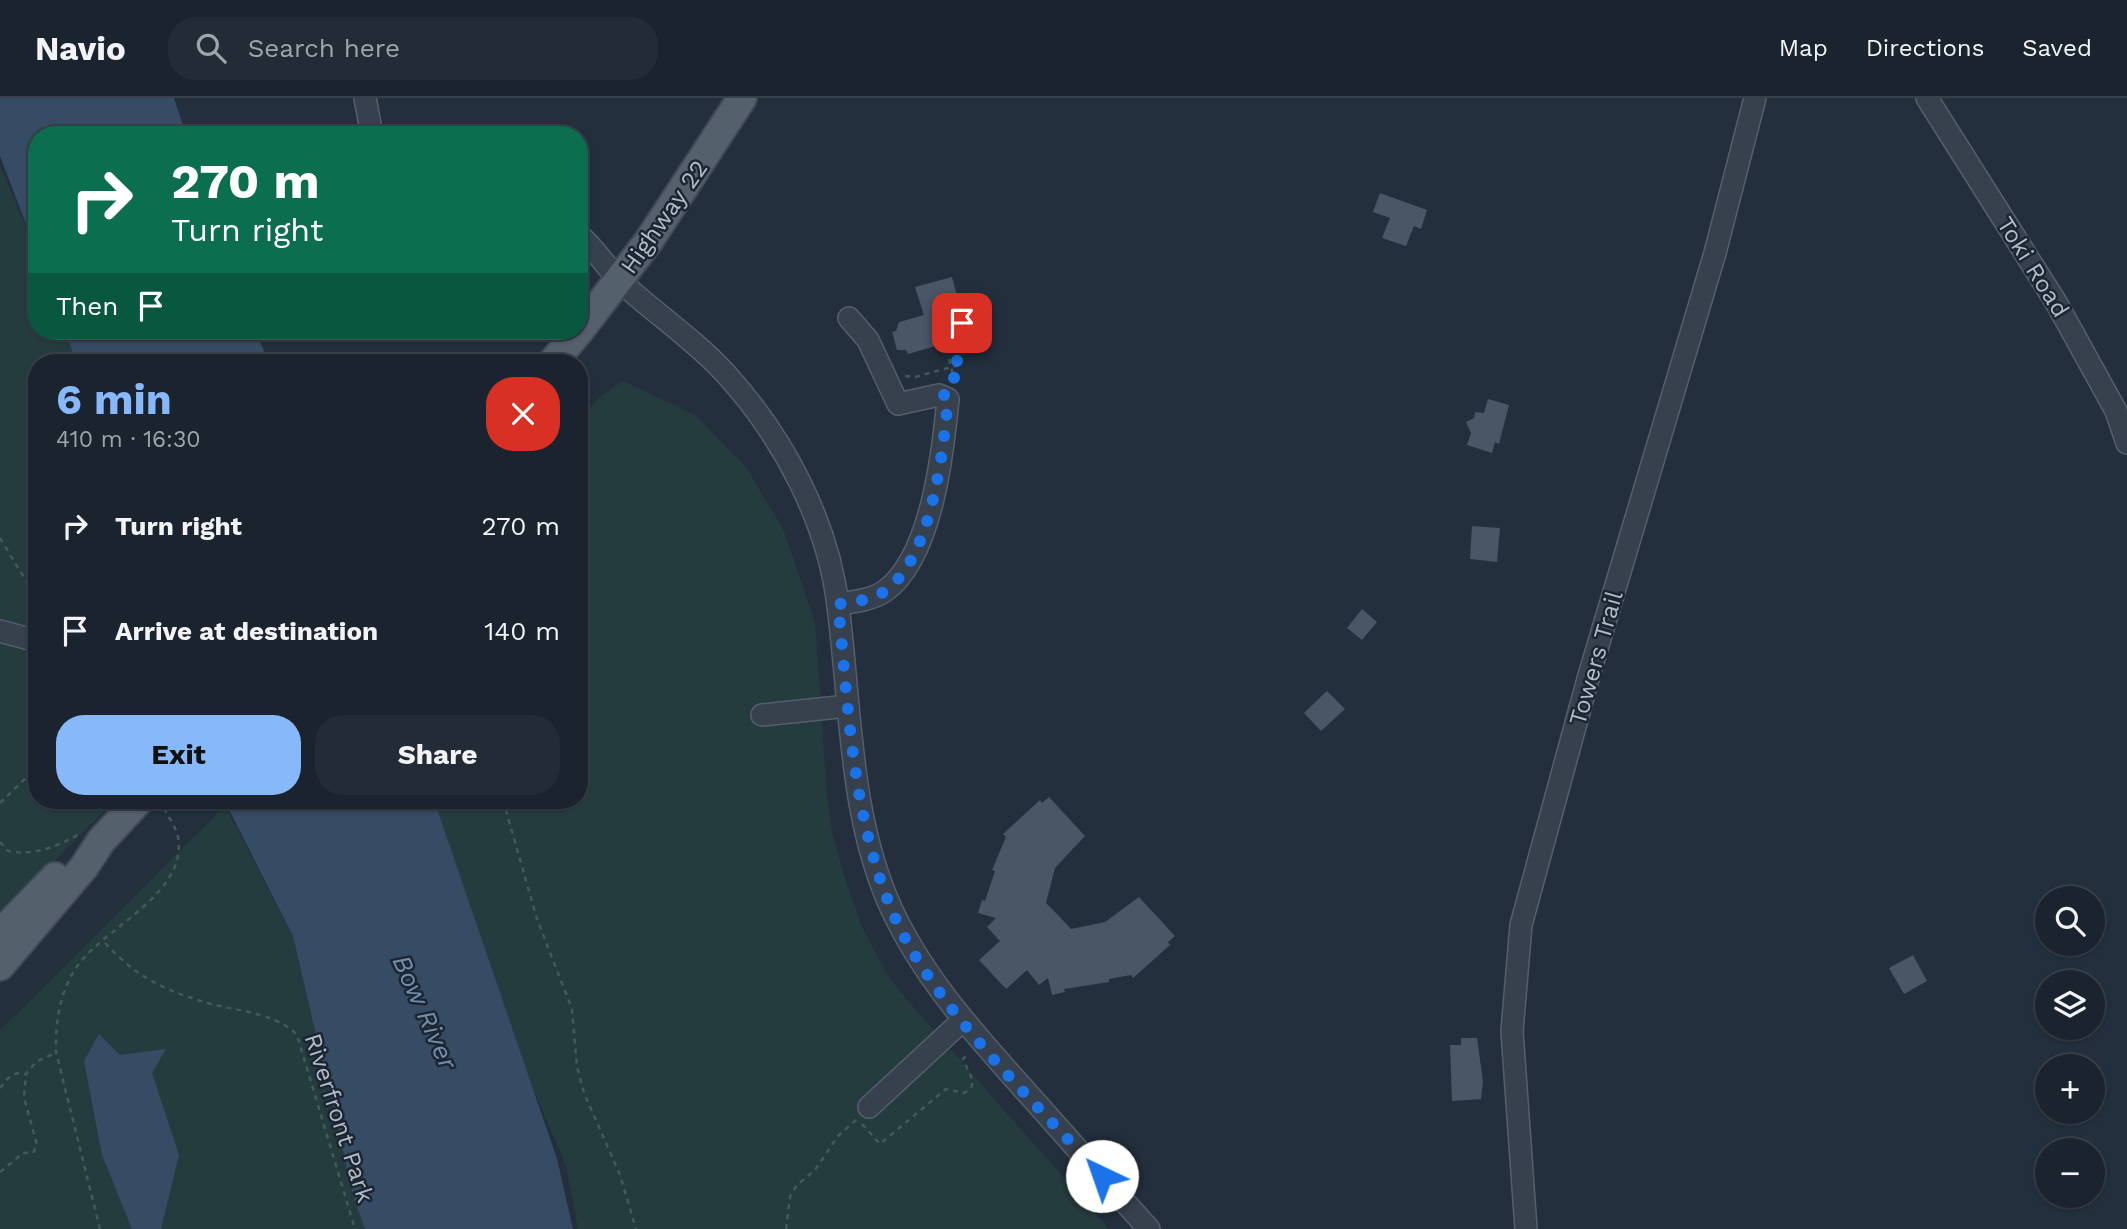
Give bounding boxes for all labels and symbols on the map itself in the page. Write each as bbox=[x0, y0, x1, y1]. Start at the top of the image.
street label: Highway 22 bbox=[615, 155, 713, 279]
street label: Toki Road bbox=[1991, 212, 2075, 322]
pin bbox=[932, 293, 992, 353]
street label: Towers Trail bbox=[1563, 587, 1629, 728]
water label: Bow River bbox=[387, 950, 464, 1075]
street label: Riverfront Park bbox=[298, 1030, 380, 1206]
position arrow bbox=[1065, 1139, 1139, 1213]

